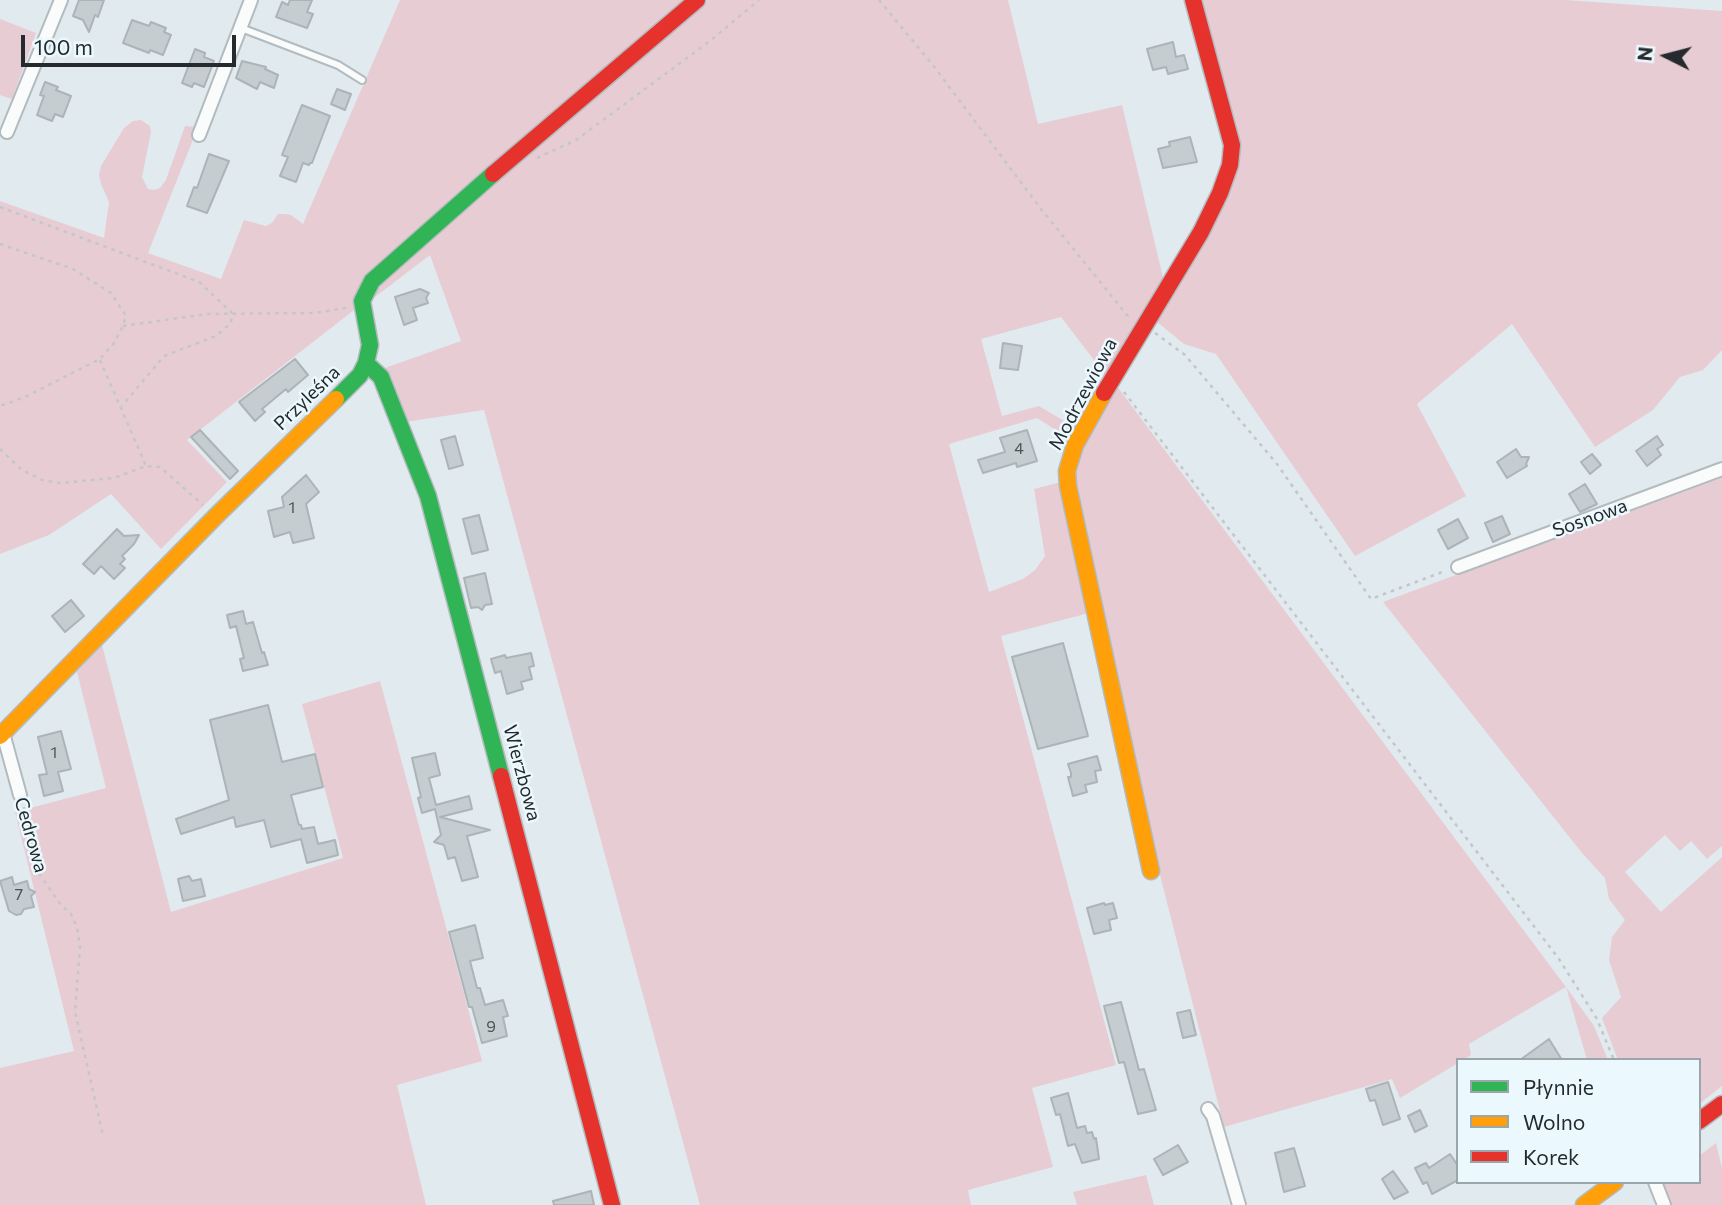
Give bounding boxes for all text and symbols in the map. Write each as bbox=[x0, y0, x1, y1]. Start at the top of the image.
scale bar bbox=[24, 21, 240, 65]
north arrow bbox=[1631, 21, 1701, 91]
text: 100 m bbox=[34, 34, 93, 59]
text: N bbox=[1632, 45, 1657, 62]
street label: Modrzewiowa bbox=[1044, 334, 1122, 454]
street label: Przyleśna bbox=[269, 361, 345, 435]
house number: 4 bbox=[1014, 439, 1024, 459]
street label: Sosnowa bbox=[1550, 494, 1630, 542]
house number: 1 bbox=[289, 498, 295, 518]
street label: Wierzbowa bbox=[498, 722, 546, 824]
house number: 1 bbox=[51, 743, 57, 763]
street label: Cedrowa bbox=[9, 795, 53, 875]
house number: 7 bbox=[15, 885, 23, 905]
house number: 9 bbox=[486, 1017, 496, 1037]
legend bbox=[1456, 1058, 1701, 1184]
text: Płynnie bbox=[1523, 1074, 1594, 1099]
text: Wolno bbox=[1523, 1109, 1585, 1134]
text: Korek bbox=[1523, 1144, 1579, 1169]

